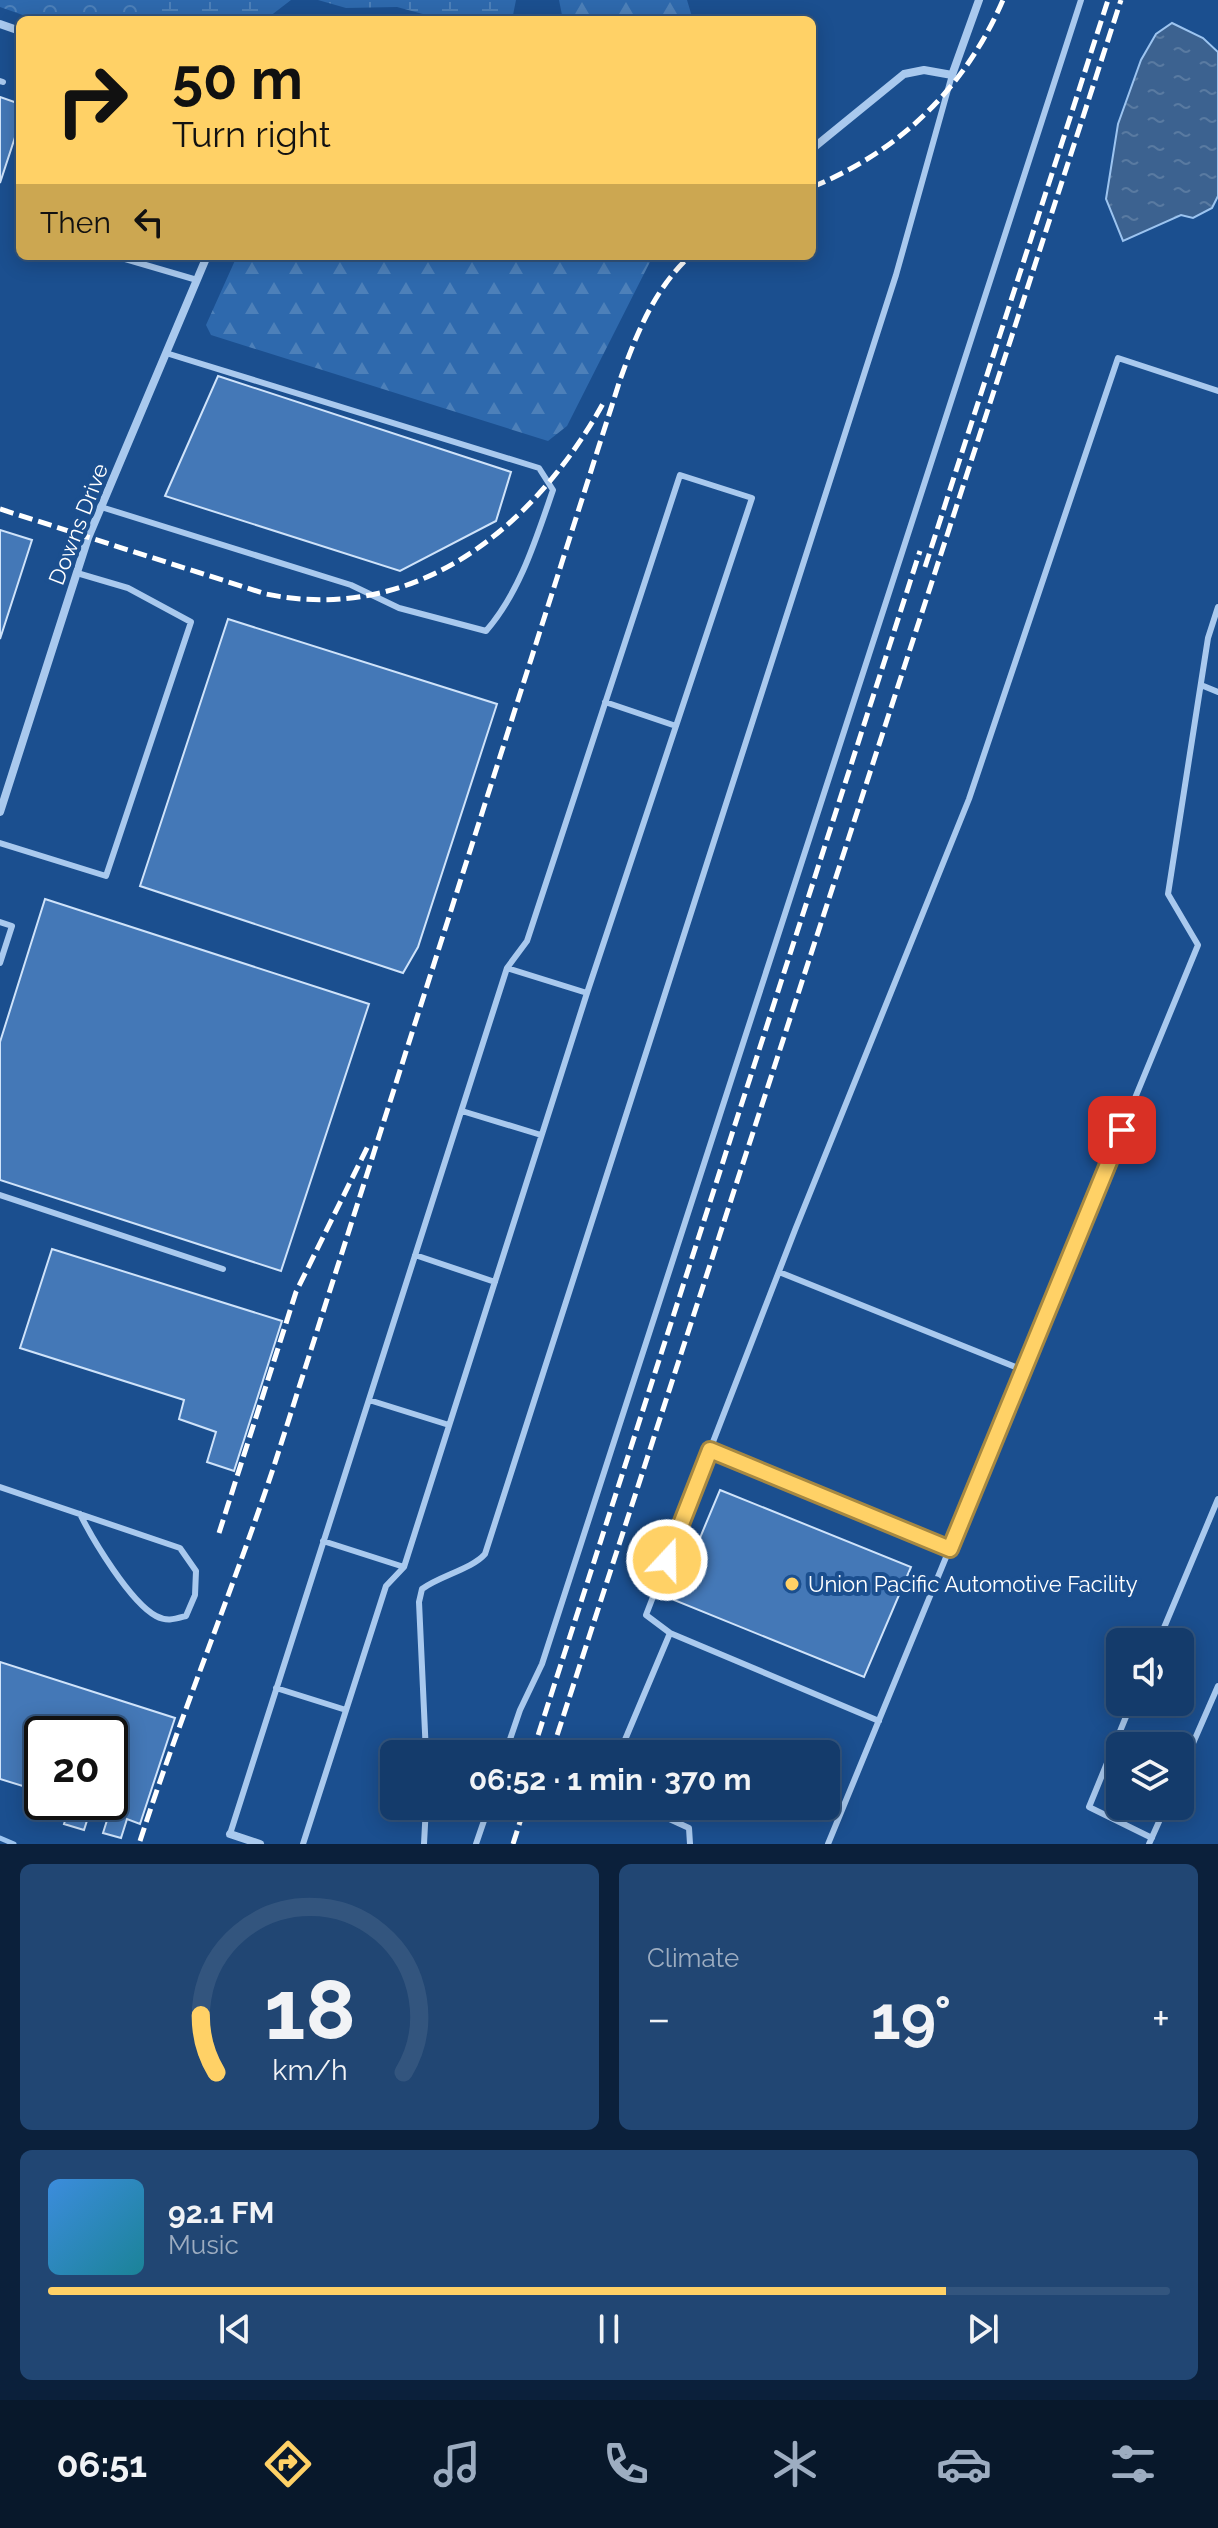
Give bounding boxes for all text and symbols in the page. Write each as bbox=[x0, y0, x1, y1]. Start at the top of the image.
text: 50 m bbox=[172, 46, 303, 112]
icon: right bbox=[40, 48, 144, 152]
text: Turn right bbox=[172, 113, 331, 155]
icon: left bbox=[127, 200, 171, 244]
text: Then bbox=[40, 205, 111, 240]
street label: Downs Drive bbox=[43, 460, 113, 588]
pin bbox=[1088, 1096, 1156, 1164]
icon: arrive bbox=[1100, 1108, 1144, 1152]
position arrow bbox=[625, 1518, 709, 1602]
place label: Union Pacific Automotive Facility bbox=[808, 1571, 1138, 1597]
marker: Union Pacific Automotive Facility bbox=[783, 1575, 801, 1593]
map controls bbox=[1106, 1628, 1194, 1820]
button: sound bbox=[1106, 1628, 1194, 1716]
speed limit sign: 20 bbox=[24, 1716, 128, 1820]
button: layers bbox=[1106, 1732, 1194, 1820]
text: 06:52 · 1 min · 370 m bbox=[469, 1762, 751, 1797]
text: Climate bbox=[647, 1943, 739, 1973]
text: 18 bbox=[264, 1961, 355, 2058]
text: 19° bbox=[871, 1983, 951, 2053]
text: − bbox=[647, 1993, 671, 2044]
text: + bbox=[1152, 1993, 1170, 2044]
text: km/h bbox=[272, 2053, 347, 2087]
text: 92.1 FM bbox=[168, 2195, 275, 2230]
text: Music bbox=[168, 2230, 239, 2260]
icon: previous bbox=[213, 2307, 257, 2351]
icon: pause bbox=[587, 2307, 631, 2351]
icon: next bbox=[961, 2307, 1005, 2351]
icon: directions bbox=[260, 2436, 316, 2492]
icon: music bbox=[429, 2436, 485, 2492]
icon: phone bbox=[598, 2436, 654, 2492]
icon: climate bbox=[767, 2436, 823, 2492]
icon: car bbox=[936, 2436, 992, 2492]
icon: filters bbox=[1105, 2436, 1161, 2492]
text: 06:51 bbox=[57, 2443, 147, 2485]

